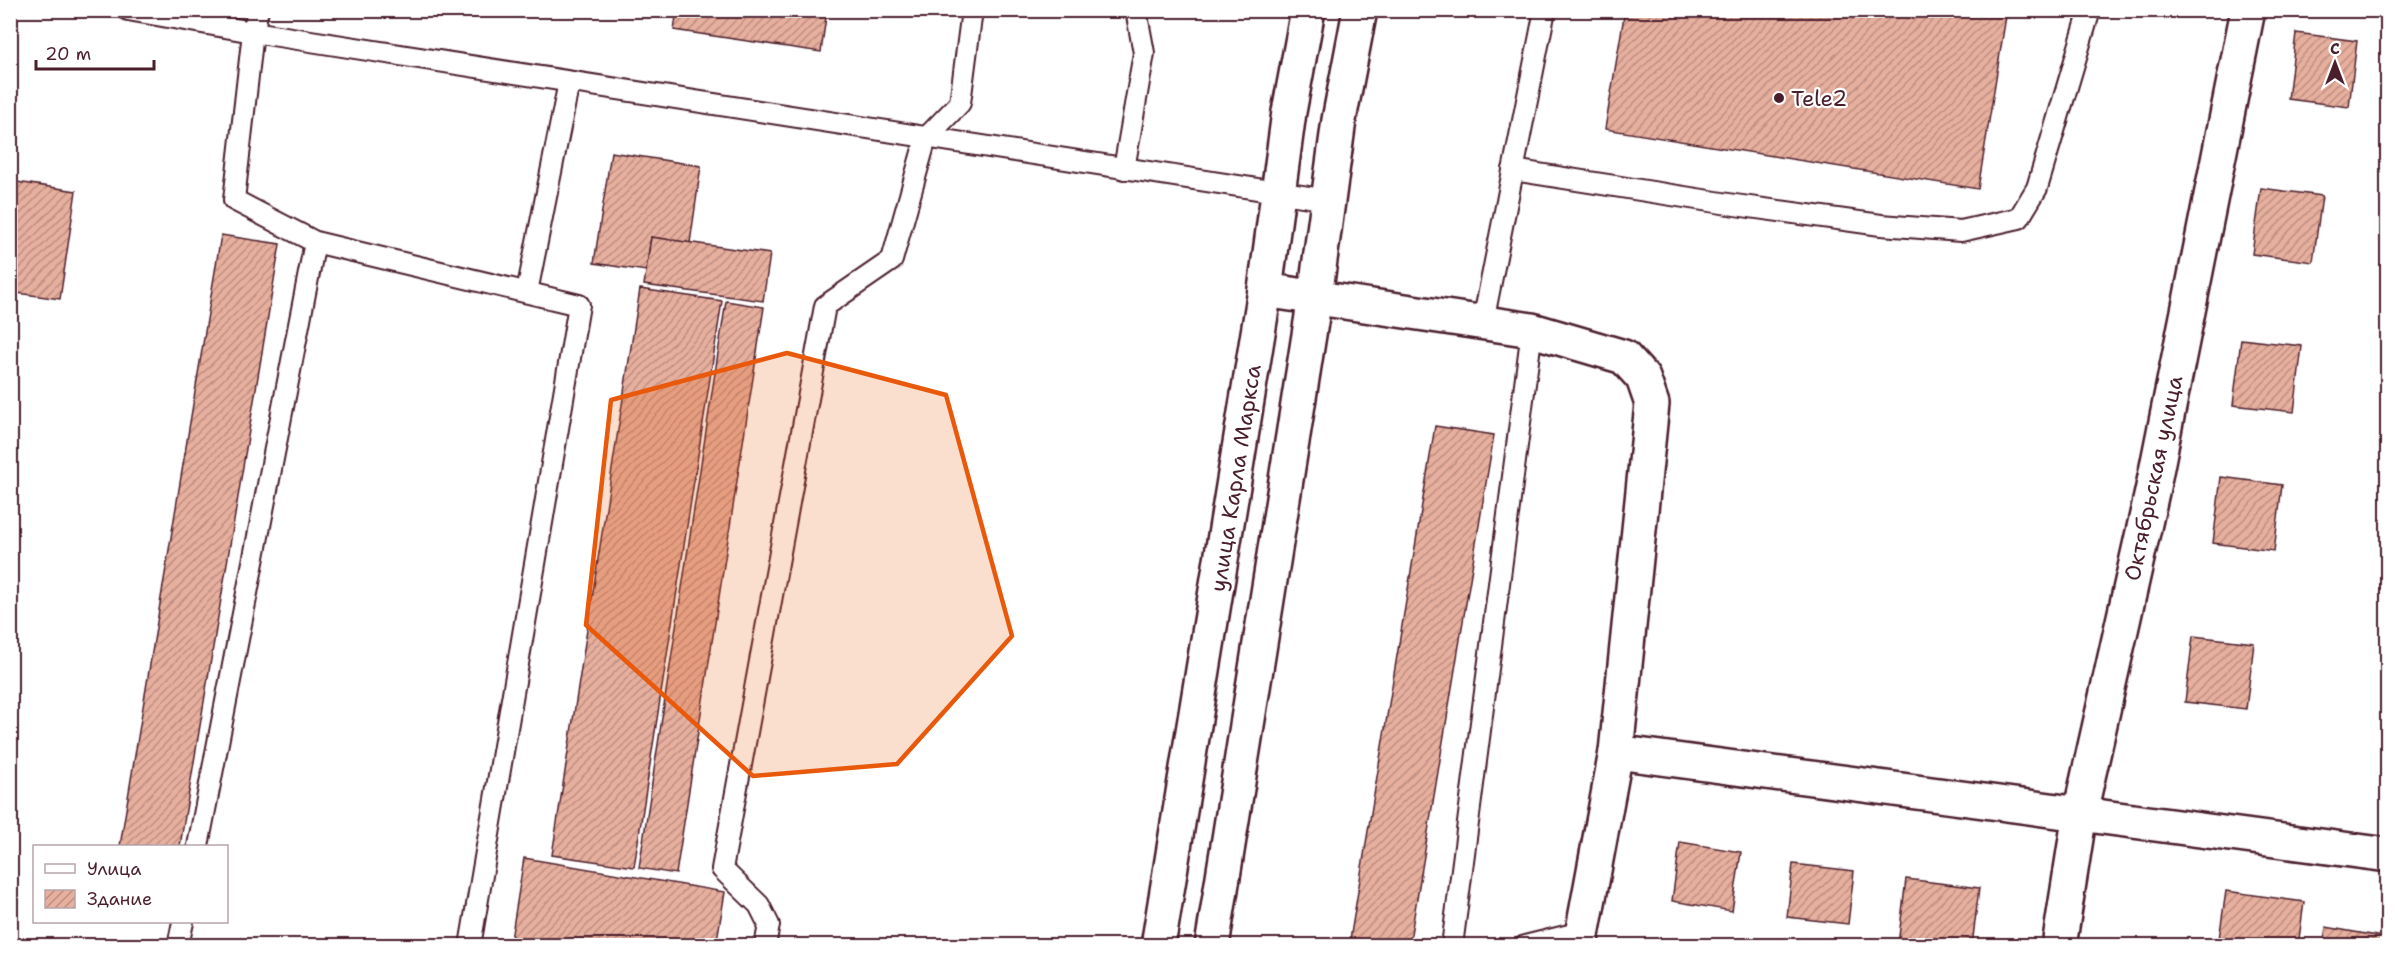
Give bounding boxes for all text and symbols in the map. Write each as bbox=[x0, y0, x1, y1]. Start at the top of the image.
scale bar bbox=[36, 33, 154, 71]
north arrow bbox=[2305, 33, 2365, 93]
text: С bbox=[2330, 38, 2340, 59]
text: 20 m bbox=[45, 42, 91, 66]
place label: Tele2 bbox=[1791, 84, 1847, 113]
marker: Tele2 bbox=[1772, 91, 1786, 105]
street label: улица Карла Маркса bbox=[1203, 362, 1268, 594]
street label: Октябрьская улица bbox=[2118, 372, 2190, 584]
legend bbox=[33, 845, 228, 923]
text: Улица bbox=[87, 857, 141, 881]
text: Здание bbox=[87, 887, 152, 911]

